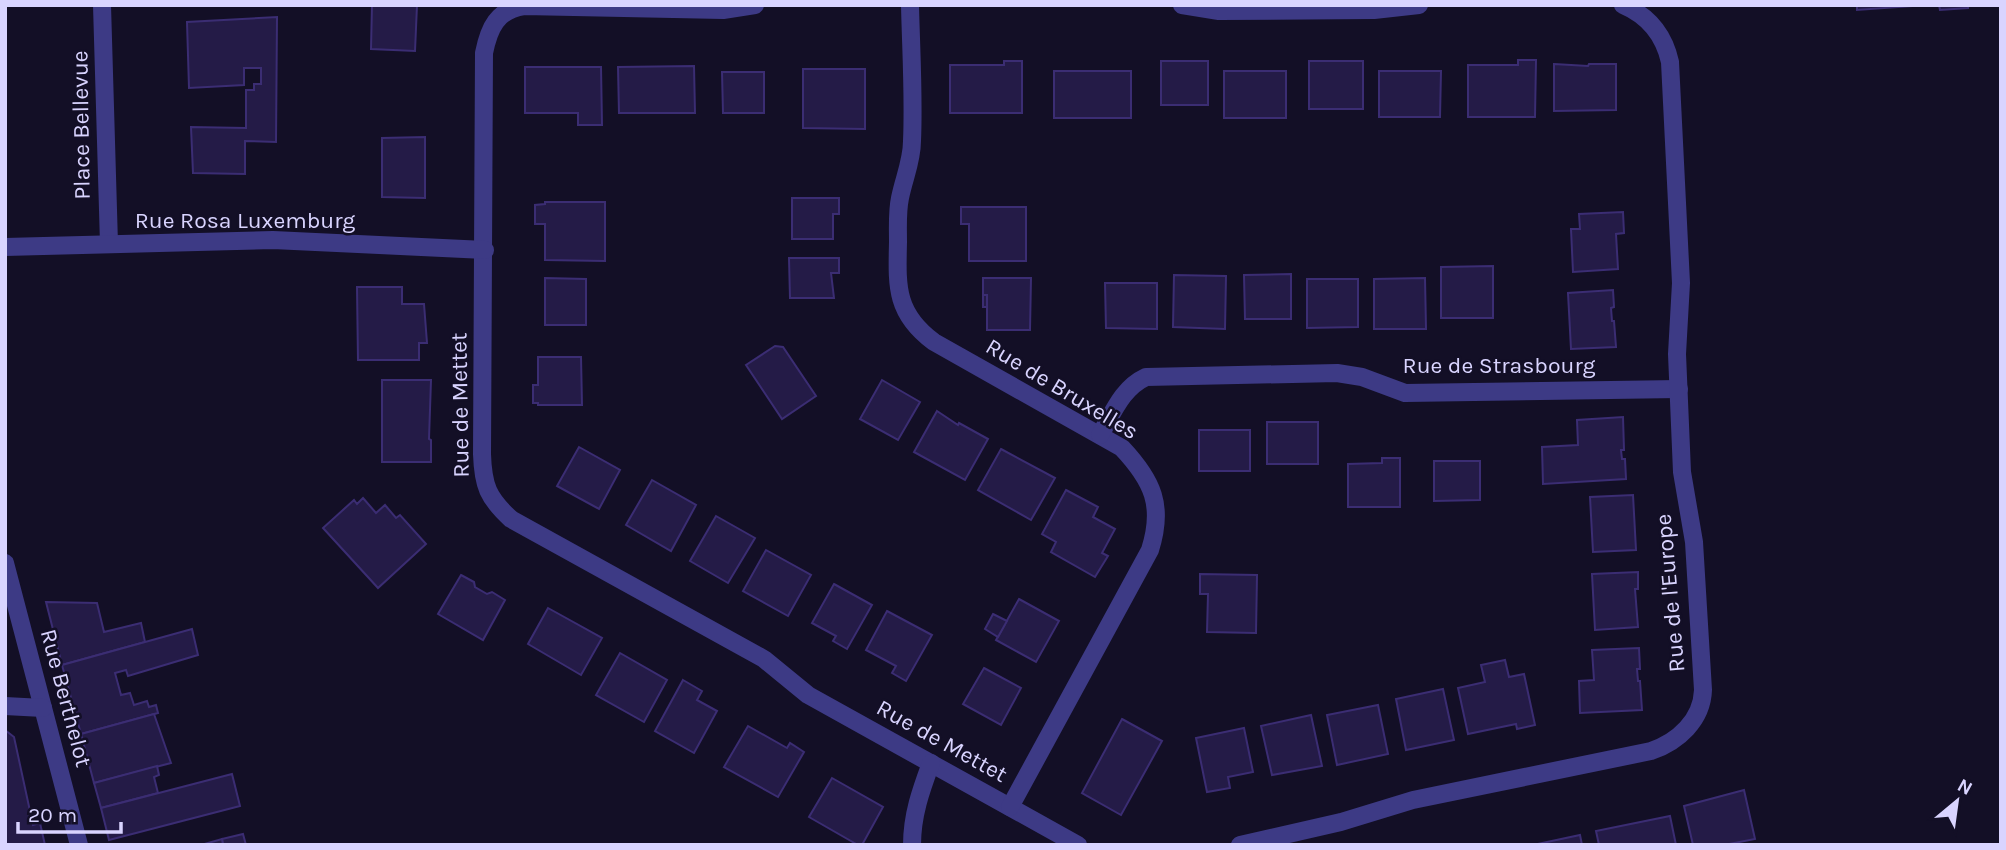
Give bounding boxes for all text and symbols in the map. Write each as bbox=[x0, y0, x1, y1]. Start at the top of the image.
street label: Place Bellevue bbox=[66, 50, 96, 200]
street label: Rue Rosa Luxemburg bbox=[135, 207, 355, 234]
street label: Rue de Mettet bbox=[445, 332, 475, 478]
street label: Rue de Bruxelles bbox=[981, 333, 1143, 445]
street label: Rue de Strasbourg bbox=[1403, 352, 1595, 379]
street label: Rue de l'Europe bbox=[1650, 513, 1690, 673]
street label: Rue Berthelot bbox=[35, 626, 97, 770]
street label: Rue de Mettet bbox=[872, 694, 1012, 788]
north arrow bbox=[1922, 766, 1992, 836]
text: N bbox=[1953, 774, 1976, 800]
scale bar bbox=[18, 790, 121, 834]
text: 20 m bbox=[28, 803, 77, 827]

